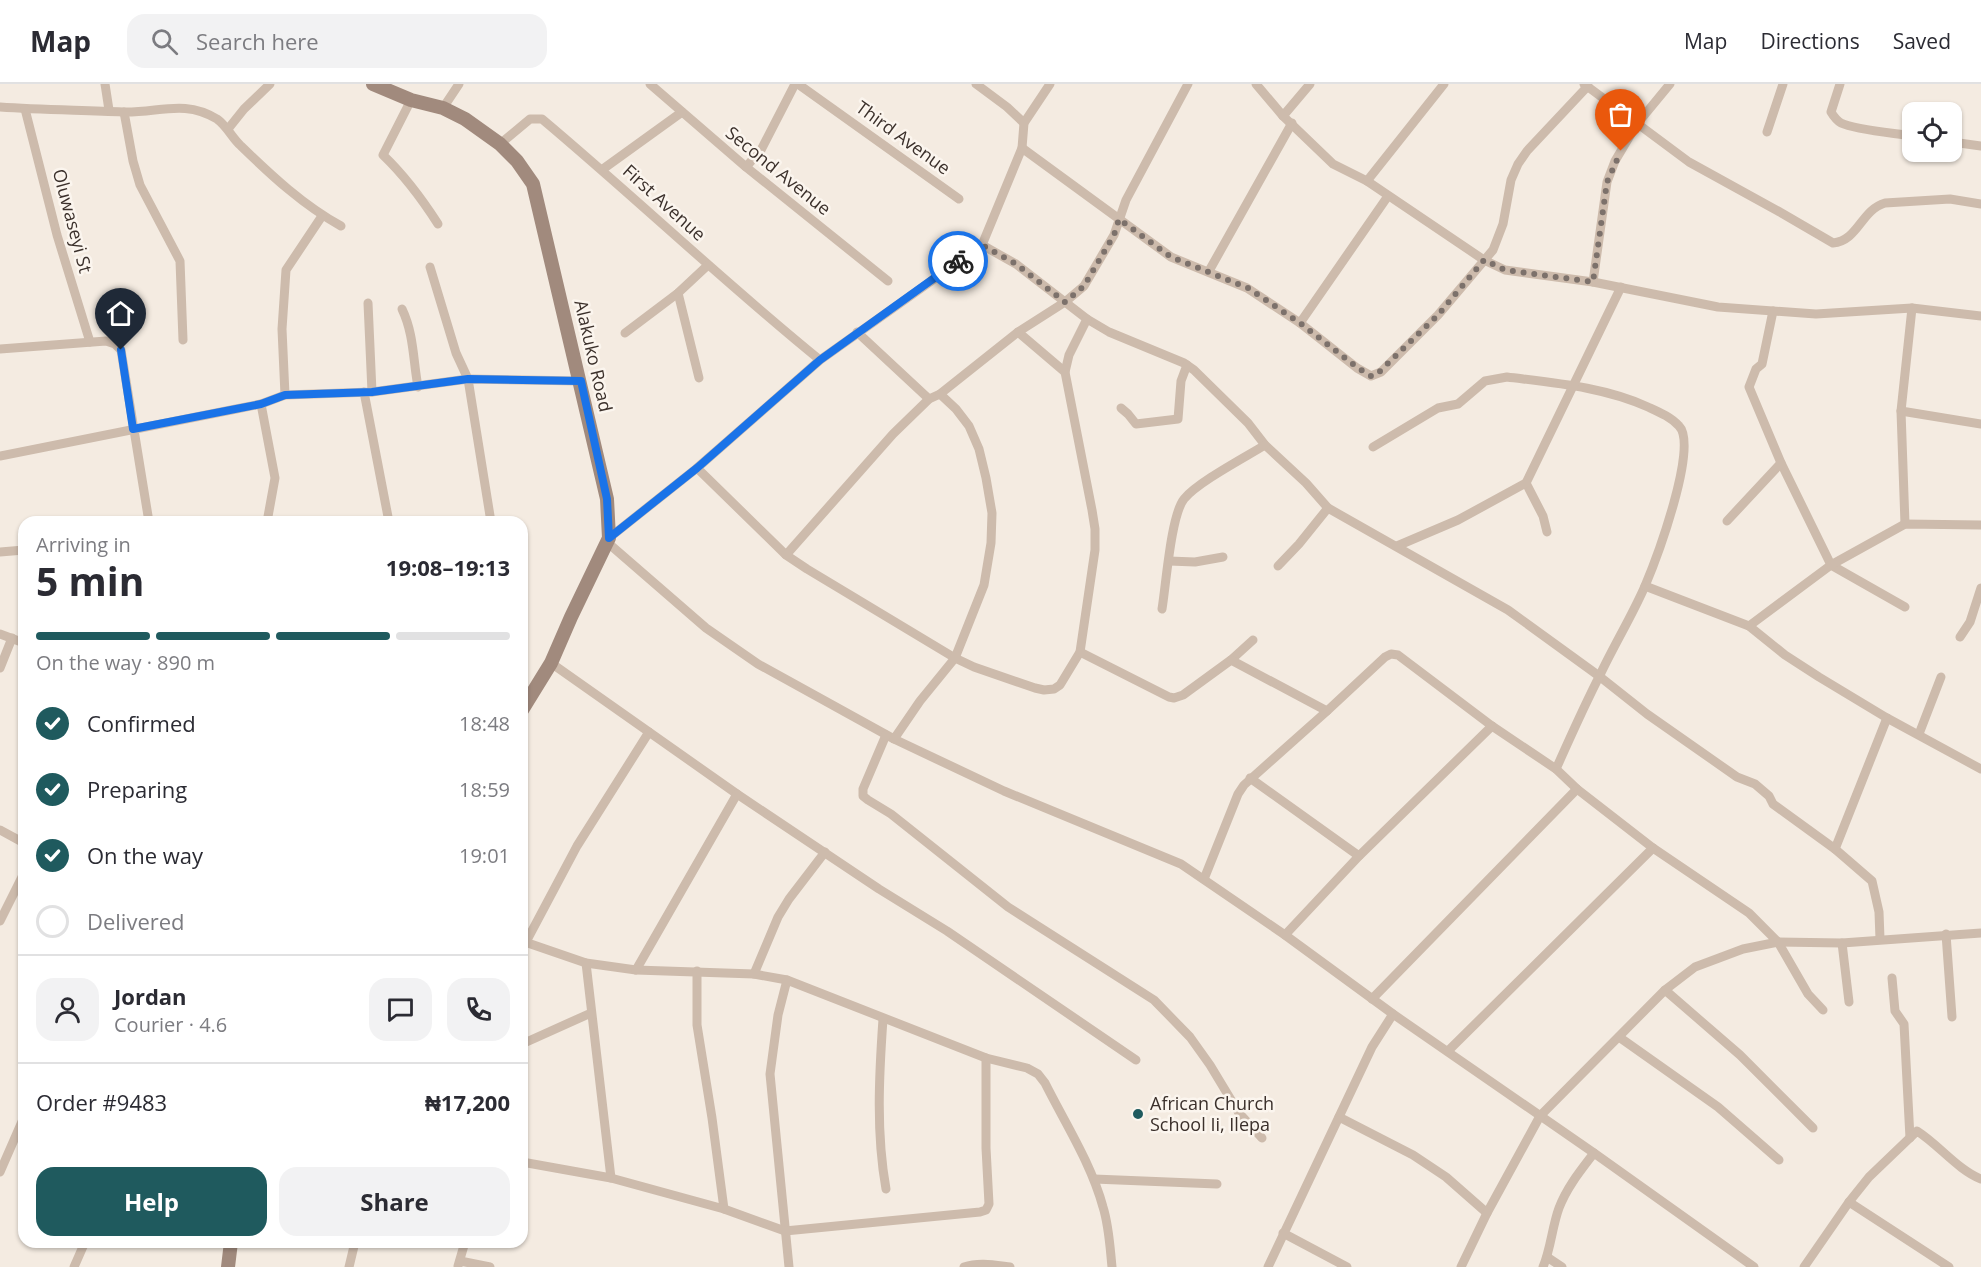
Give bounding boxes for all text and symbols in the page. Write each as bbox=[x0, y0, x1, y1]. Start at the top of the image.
search box bbox=[127, 14, 547, 68]
text: Map bbox=[30, 22, 91, 60]
icon: search bbox=[148, 25, 181, 58]
text: Search here bbox=[196, 26, 319, 56]
text: Map bbox=[1684, 27, 1727, 55]
text: Directions bbox=[1760, 27, 1860, 55]
text: Saved bbox=[1893, 27, 1951, 55]
pin bbox=[1595, 89, 1646, 151]
street label: Third Avenue bbox=[852, 95, 956, 180]
icon: bag bbox=[1604, 98, 1637, 131]
map controls bbox=[1902, 102, 1962, 162]
button: locate bbox=[1902, 102, 1962, 162]
street label: Second Avenue bbox=[721, 120, 836, 220]
street label: First Avenue bbox=[618, 159, 711, 246]
street label: Oluwaseyi St bbox=[48, 166, 98, 275]
courier bbox=[928, 231, 988, 291]
icon: bike bbox=[942, 245, 975, 278]
pin bbox=[95, 288, 146, 350]
icon: home bbox=[104, 297, 137, 330]
street label: Alakuko Road bbox=[569, 297, 619, 414]
text: Arriving in bbox=[36, 531, 131, 558]
text: 19:08–19:13 bbox=[386, 552, 510, 582]
text: 5 min bbox=[36, 554, 144, 607]
text: On the way · 890 m bbox=[36, 649, 215, 676]
icon: check bbox=[36, 707, 69, 740]
text: Confirmed bbox=[87, 708, 196, 738]
text: 18:48 bbox=[459, 710, 510, 737]
icon: check bbox=[36, 773, 69, 806]
text: Preparing bbox=[87, 774, 187, 804]
text: 18:59 bbox=[459, 776, 510, 803]
icon: check bbox=[36, 839, 69, 872]
text: On the way bbox=[87, 840, 203, 870]
text: 19:01 bbox=[459, 842, 510, 869]
text: Delivered bbox=[87, 906, 185, 936]
button: person bbox=[36, 978, 99, 1041]
button: chat bbox=[369, 978, 432, 1041]
button: phone bbox=[447, 978, 510, 1041]
text: Jordan bbox=[114, 981, 187, 1011]
text: Courier · 4.6 bbox=[114, 1011, 227, 1038]
text: Order #9483 bbox=[36, 1087, 167, 1117]
text: ₦17,200 bbox=[425, 1087, 510, 1117]
place label: African Church School Ii, Ilepa bbox=[1150, 1091, 1274, 1136]
marker: African Church School Ii, Ilepa bbox=[1131, 1107, 1145, 1121]
button: Help bbox=[36, 1167, 267, 1236]
button: Share bbox=[279, 1167, 510, 1236]

